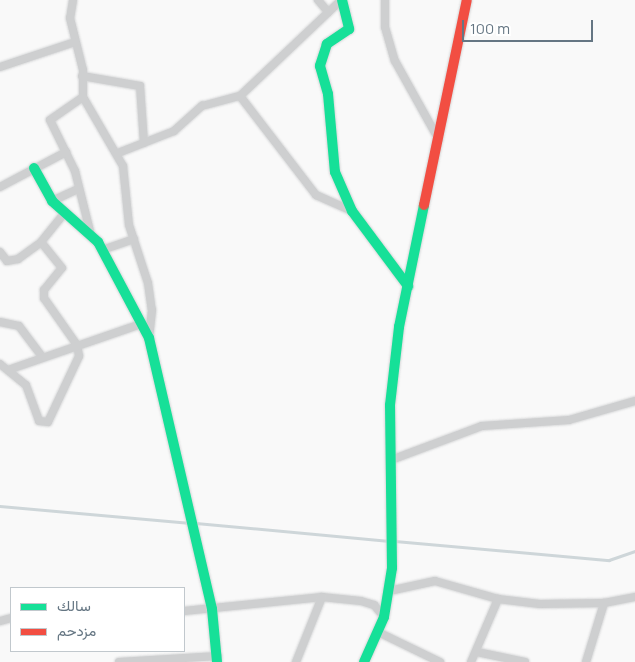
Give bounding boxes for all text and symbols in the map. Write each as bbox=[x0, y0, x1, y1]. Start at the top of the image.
scale bar bbox=[465, 10, 596, 42]
text: 100 m bbox=[470, 18, 510, 39]
legend bbox=[10, 587, 185, 652]
text: سالك bbox=[57, 595, 91, 616]
text: مزدحم bbox=[57, 620, 96, 641]

